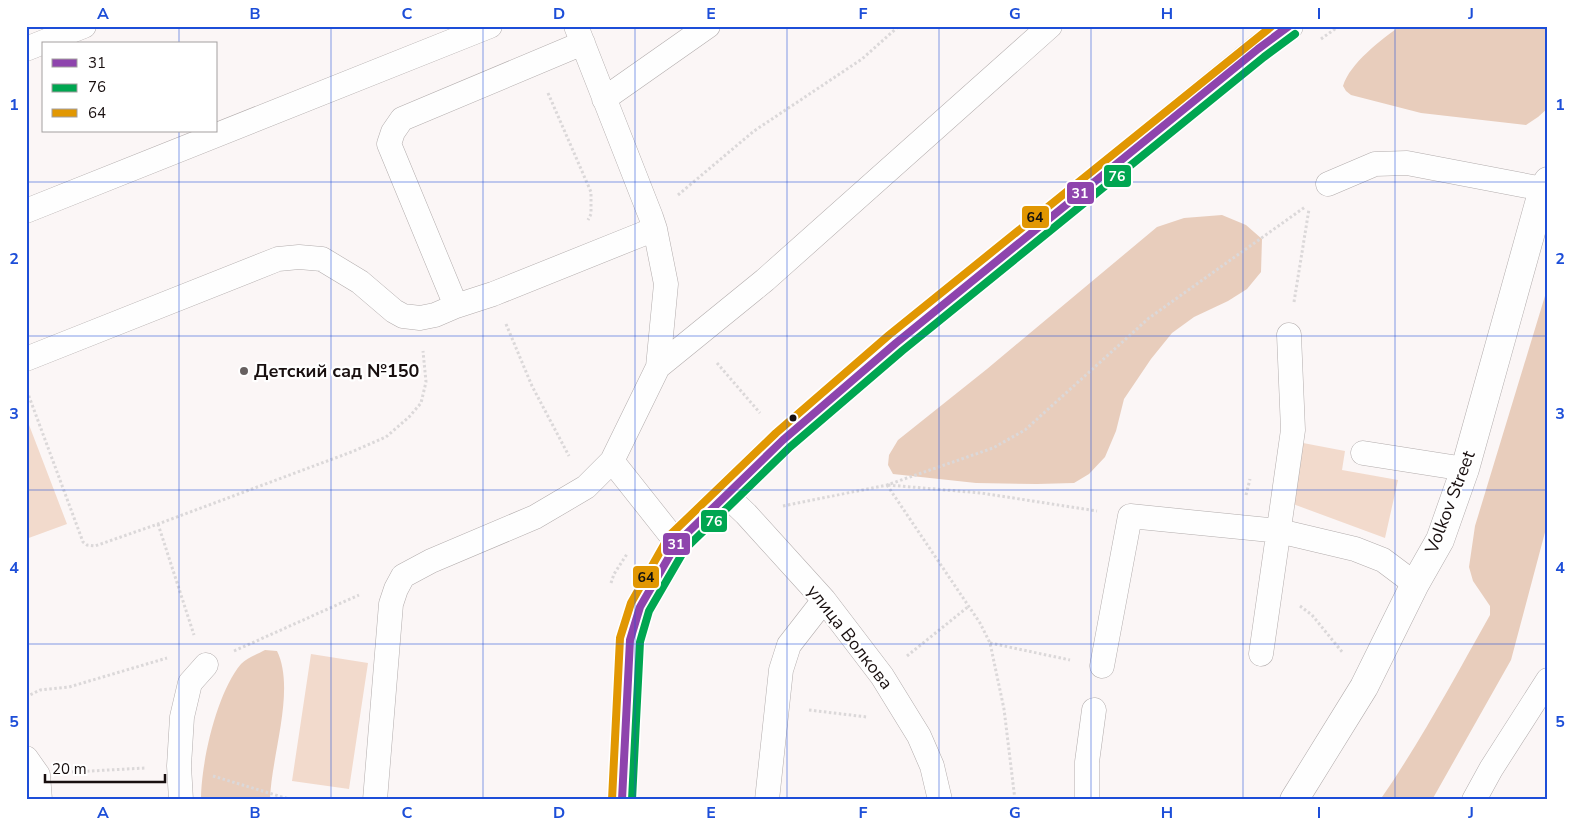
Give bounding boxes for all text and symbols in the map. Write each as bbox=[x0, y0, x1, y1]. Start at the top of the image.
text: A bbox=[97, 3, 109, 25]
text: B bbox=[249, 3, 261, 25]
text: C bbox=[402, 3, 413, 25]
text: D bbox=[553, 3, 565, 25]
text: E bbox=[706, 3, 716, 25]
text: F bbox=[859, 3, 868, 25]
text: G bbox=[1009, 3, 1021, 25]
text: H bbox=[1161, 3, 1173, 25]
text: I bbox=[1317, 3, 1321, 25]
text: J bbox=[1467, 3, 1474, 25]
legend bbox=[42, 42, 218, 132]
text: 31 bbox=[88, 53, 106, 73]
text: 76 bbox=[88, 77, 106, 97]
text: 1 bbox=[9, 94, 19, 116]
text: 1 bbox=[1555, 94, 1565, 116]
text: 64 bbox=[88, 103, 106, 123]
line badge: 76 bbox=[1103, 164, 1132, 188]
text: 76 bbox=[1109, 167, 1125, 186]
line badge: 31 bbox=[1066, 181, 1095, 205]
text: 31 bbox=[1072, 184, 1088, 203]
line badge: 64 bbox=[1021, 205, 1050, 229]
text: 64 bbox=[1027, 208, 1044, 227]
text: 2 bbox=[9, 248, 19, 270]
text: 2 bbox=[1555, 248, 1565, 270]
place label: Детский сад №150 bbox=[254, 359, 420, 383]
marker: Детский сад №150 bbox=[238, 365, 250, 377]
text: 3 bbox=[9, 403, 19, 425]
text: 3 bbox=[1555, 403, 1565, 425]
unlabelled marker bbox=[788, 413, 798, 423]
street label: Volkov Street bbox=[1419, 446, 1481, 558]
line badge: 76 bbox=[700, 509, 728, 533]
text: 76 bbox=[706, 512, 722, 531]
line badge: 31 bbox=[662, 532, 691, 556]
text: 31 bbox=[668, 535, 684, 554]
text: 4 bbox=[9, 557, 19, 579]
text: 4 bbox=[1555, 557, 1565, 579]
line badge: 64 bbox=[632, 565, 660, 589]
text: 64 bbox=[638, 568, 655, 587]
street label: улица Волкова bbox=[802, 580, 898, 694]
text: 5 bbox=[9, 711, 19, 733]
text: 5 bbox=[1555, 711, 1565, 733]
scale bar bbox=[45, 751, 165, 783]
text: 20 m bbox=[52, 759, 87, 779]
text: A bbox=[97, 802, 109, 824]
text: B bbox=[249, 802, 261, 824]
text: C bbox=[402, 802, 413, 824]
text: D bbox=[553, 802, 565, 824]
text: E bbox=[706, 802, 716, 824]
text: F bbox=[859, 802, 868, 824]
text: G bbox=[1009, 802, 1021, 824]
text: H bbox=[1161, 802, 1173, 824]
text: I bbox=[1317, 802, 1321, 824]
text: J bbox=[1467, 802, 1474, 824]

